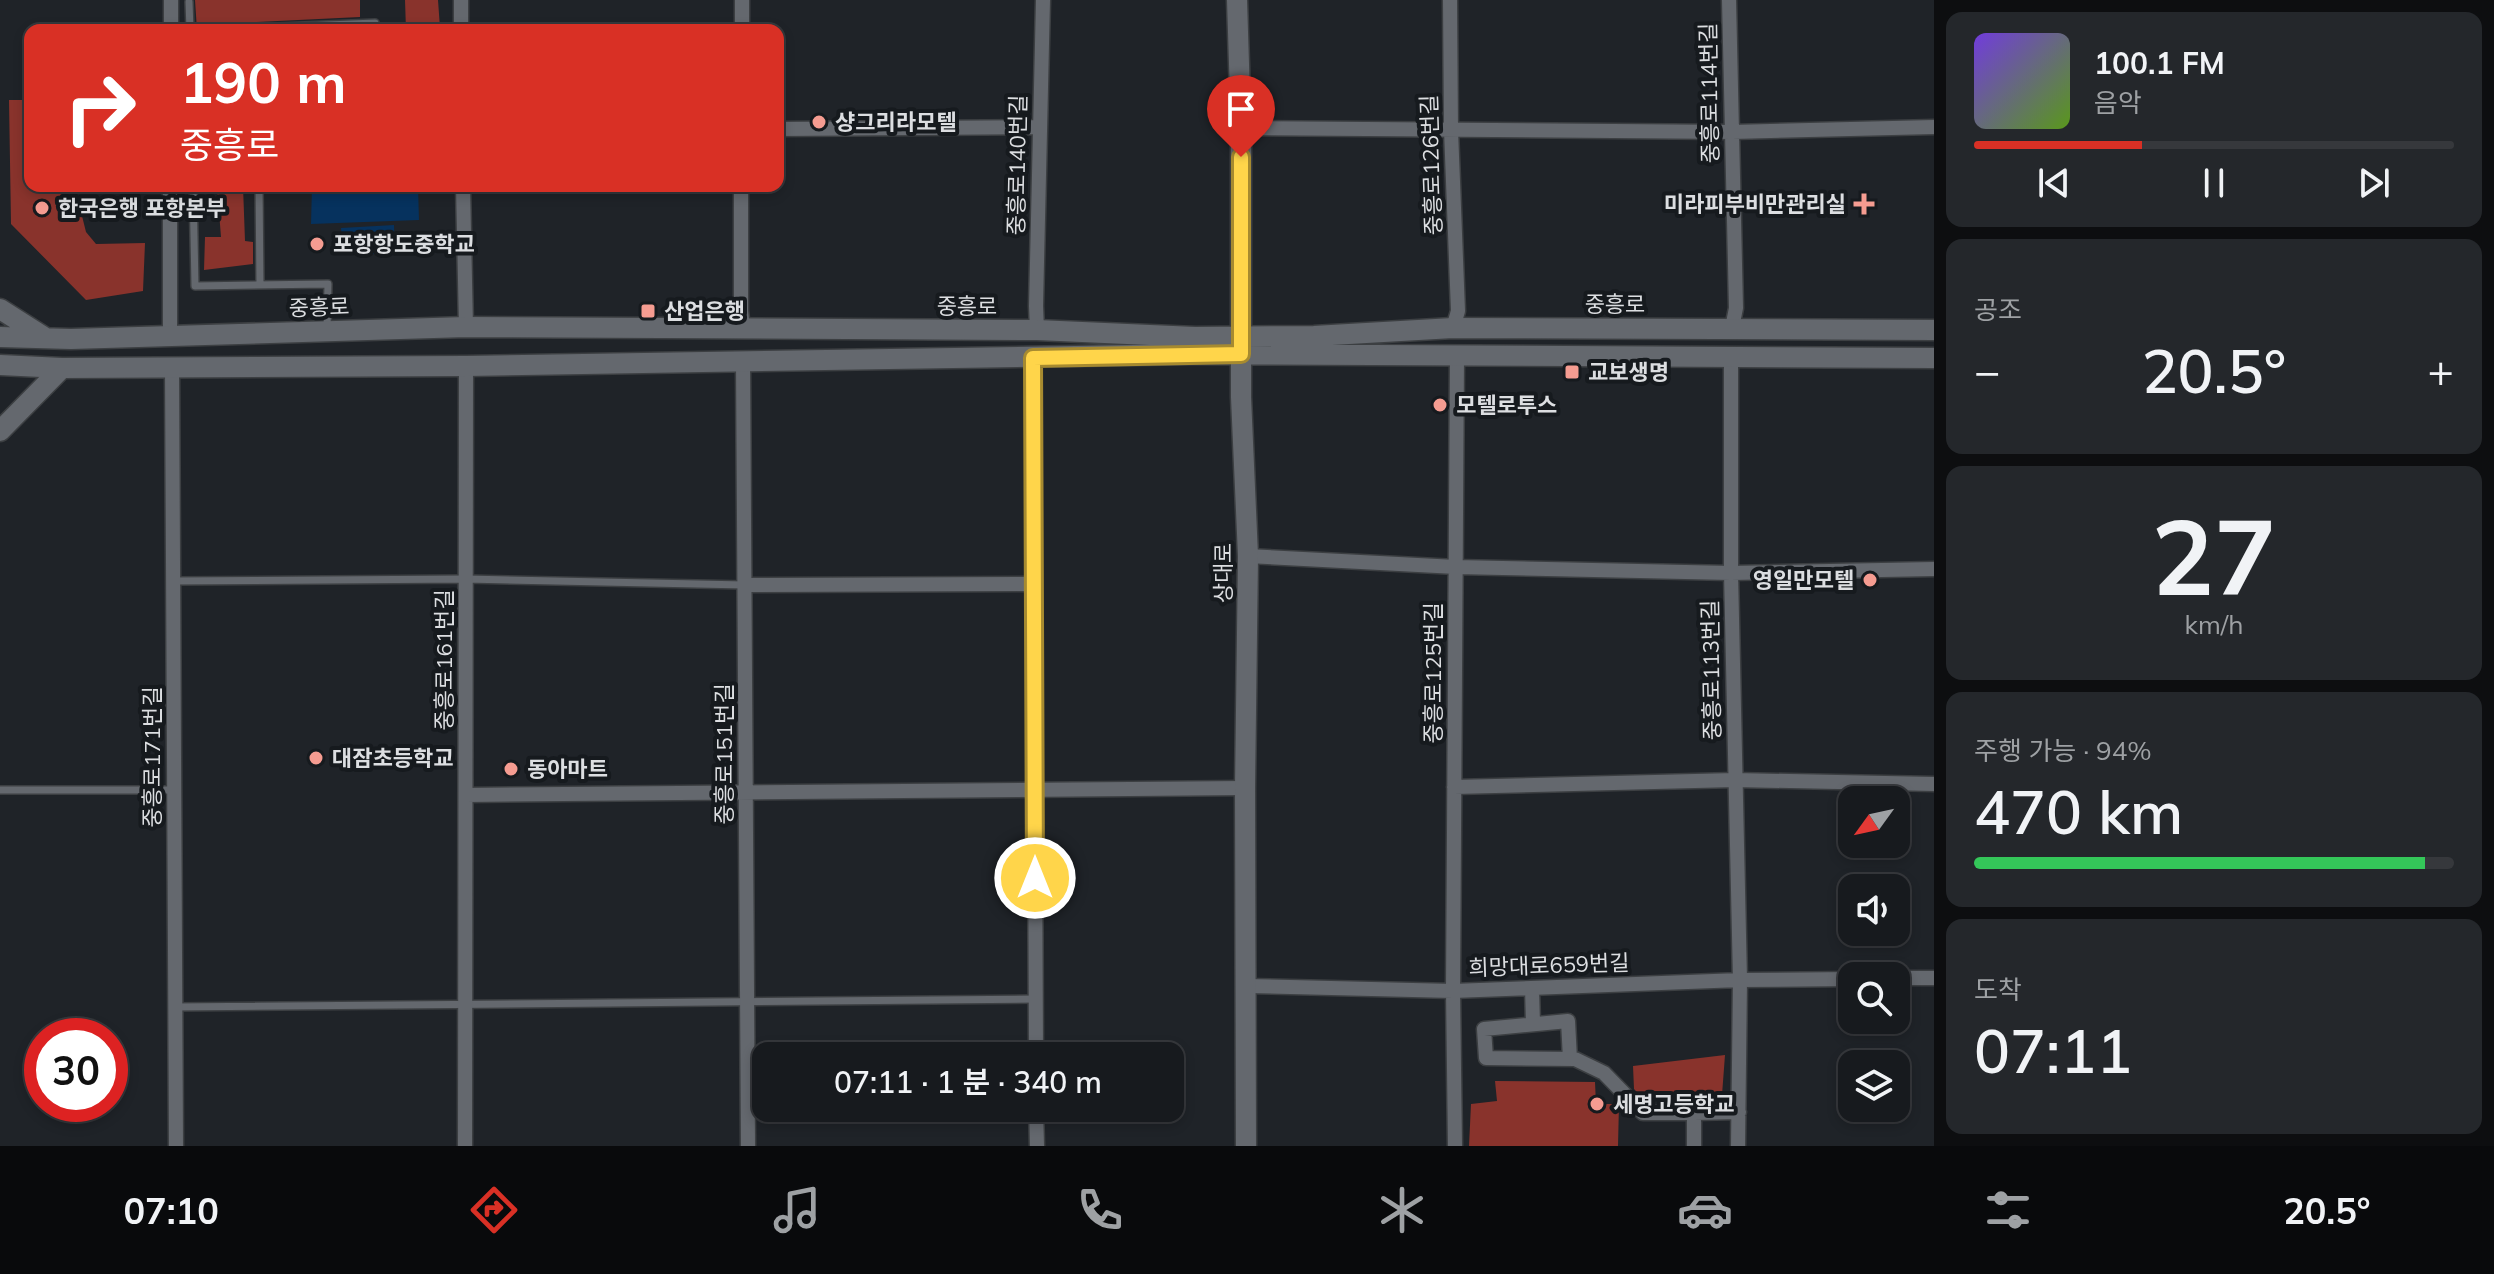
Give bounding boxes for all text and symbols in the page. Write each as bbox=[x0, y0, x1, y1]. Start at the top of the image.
street label: 중흥로114번길 bbox=[1694, 22, 1724, 164]
text: 100.1 FM bbox=[2094, 44, 2225, 82]
text: 190 m bbox=[180, 47, 347, 117]
icon: right bbox=[48, 56, 152, 160]
pin bbox=[1207, 75, 1275, 157]
text: 음악 bbox=[2094, 86, 2142, 119]
icon: arrive bbox=[1219, 87, 1263, 131]
street label: 중흥로140번길 bbox=[1002, 94, 1032, 236]
street label: 중흥로126번길 bbox=[1415, 94, 1447, 236]
place label: 샹그리라모텔 bbox=[835, 108, 956, 136]
marker: 샹그리라모텔 bbox=[810, 113, 828, 131]
text: 중흥로 bbox=[180, 122, 279, 167]
icon: previous bbox=[2032, 161, 2076, 205]
icon: pause bbox=[2192, 161, 2236, 205]
icon: next bbox=[2352, 161, 2396, 205]
place label: 미라피부비만관리실 bbox=[1664, 190, 1846, 218]
marker: 미라피부비만관리실 bbox=[1853, 193, 1875, 215]
place label: 한국은행 포항본부 bbox=[58, 194, 226, 222]
marker: 한국은행 포항본부 bbox=[33, 199, 51, 217]
place label: 포항항도중학교 bbox=[333, 230, 475, 258]
marker: 포항항도중학교 bbox=[308, 235, 326, 253]
street label: 중흥로 bbox=[1585, 290, 1645, 318]
street label: 중흥로 bbox=[288, 292, 350, 322]
street label: 중흥로 bbox=[937, 292, 997, 320]
text: 공조 bbox=[1974, 293, 2022, 326]
place label: 산업은행 bbox=[664, 297, 745, 325]
marker: 산업은행 bbox=[639, 302, 657, 320]
text: 20.5° bbox=[2142, 333, 2286, 408]
text: − bbox=[1974, 343, 2000, 398]
text: + bbox=[2428, 343, 2454, 398]
place label: 교보생명 bbox=[1588, 358, 1669, 386]
marker: 교보생명 bbox=[1563, 363, 1581, 381]
place label: 모텔로투스 bbox=[1456, 391, 1557, 419]
marker: 모텔로투스 bbox=[1431, 396, 1449, 414]
text: 27 bbox=[2152, 490, 2276, 621]
street label: 상대로 bbox=[1209, 543, 1237, 603]
place label: 영일만모텔 bbox=[1753, 566, 1854, 594]
marker: 영일만모텔 bbox=[1861, 571, 1879, 589]
street label: 중흥로161번길 bbox=[430, 590, 458, 730]
street label: 중흥로113번길 bbox=[1696, 599, 1726, 741]
street label: 중흥로125번길 bbox=[1419, 603, 1447, 743]
text: km/h bbox=[2185, 608, 2243, 641]
street label: 중흥로151번길 bbox=[710, 684, 738, 824]
street label: 중흥로171번길 bbox=[138, 687, 166, 827]
text: 주행 가능 · 94% bbox=[1974, 734, 2152, 767]
place label: 대잠초등학교 bbox=[332, 744, 453, 772]
marker: 대잠초등학교 bbox=[307, 749, 325, 767]
place label: 동아마트 bbox=[527, 755, 608, 783]
marker: 동아마트 bbox=[502, 760, 520, 778]
text: 470 km bbox=[1974, 774, 2183, 849]
north arrow bbox=[1838, 786, 1910, 858]
map controls bbox=[1838, 786, 1910, 1122]
position arrow bbox=[993, 836, 1077, 920]
button: sound bbox=[1838, 874, 1910, 946]
street label: 희망대로659번길 bbox=[1468, 948, 1630, 982]
button: search bbox=[1838, 962, 1910, 1034]
text: 도착 bbox=[1974, 973, 2022, 1006]
text: 07:11 bbox=[1974, 1013, 2132, 1088]
speed limit sign: 30 bbox=[24, 1018, 128, 1122]
button: layers bbox=[1838, 1050, 1910, 1122]
text: 07:11 · 1 분 · 340 m bbox=[834, 1063, 1102, 1101]
place label: 세명고등학교 bbox=[1613, 1090, 1734, 1118]
marker: 세명고등학교 bbox=[1588, 1095, 1606, 1113]
icon: directions bbox=[466, 1182, 522, 1238]
icon: music bbox=[769, 1182, 825, 1238]
icon: phone bbox=[1072, 1182, 1128, 1238]
icon: climate bbox=[1374, 1182, 1430, 1238]
icon: car bbox=[1677, 1182, 1733, 1238]
icon: filters bbox=[1980, 1182, 2036, 1238]
text: 07:10 bbox=[123, 1188, 219, 1233]
text: 20.5° bbox=[2283, 1188, 2371, 1233]

